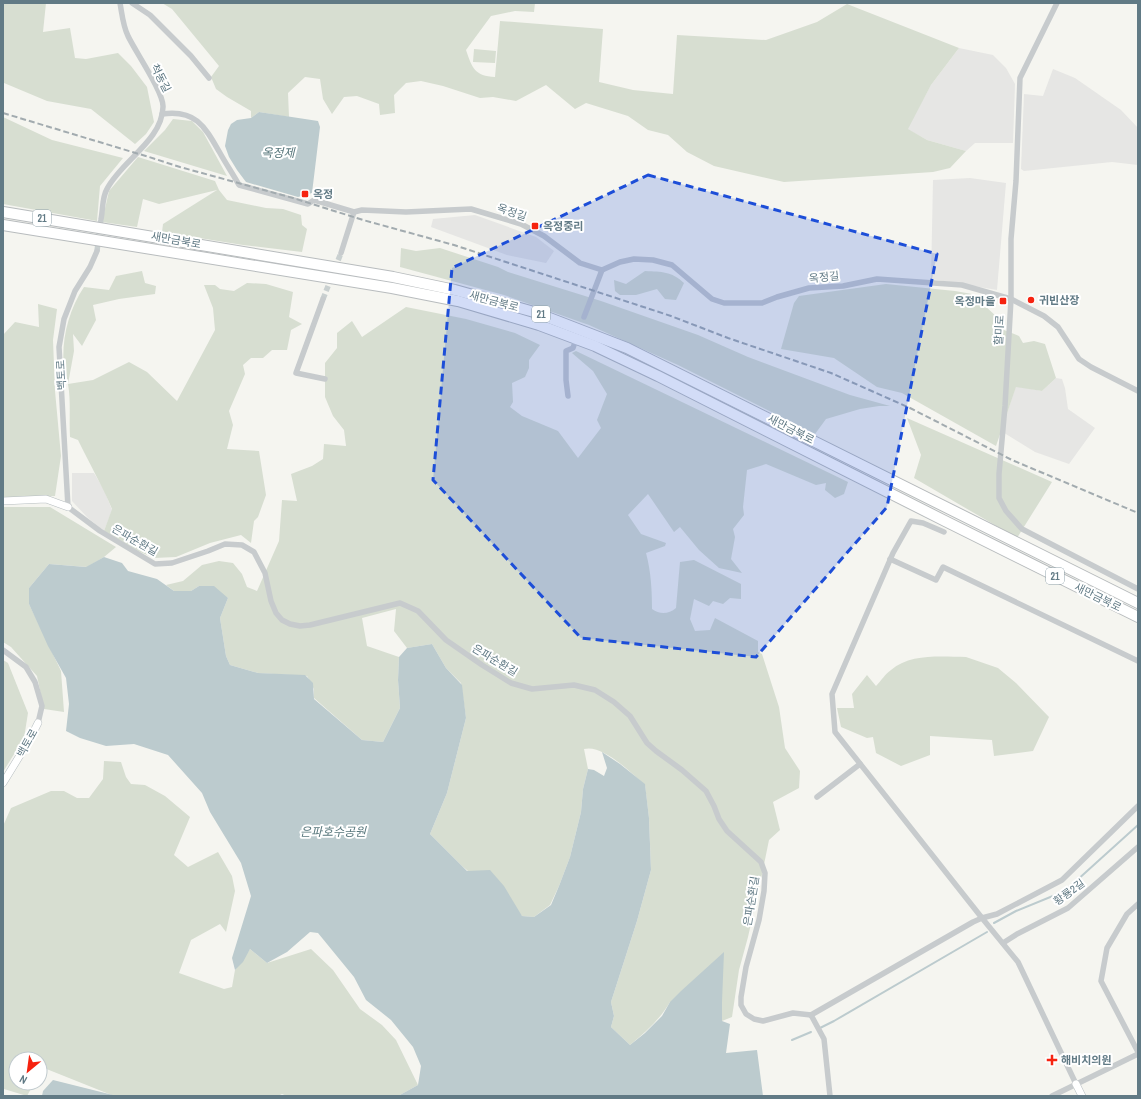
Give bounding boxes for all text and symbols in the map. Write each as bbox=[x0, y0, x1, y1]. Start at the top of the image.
street label: 척동길 bbox=[148, 61, 174, 95]
water label: 옥정제 bbox=[261, 145, 297, 161]
place label: 옥정 bbox=[313, 187, 333, 201]
marker: 옥정 bbox=[300, 189, 310, 199]
street label: 옥정길 bbox=[495, 200, 529, 224]
road number: 21 bbox=[33, 210, 51, 226]
place label: 옥정중리 bbox=[543, 219, 583, 233]
marker: 옥정중리 bbox=[530, 221, 540, 231]
street label: 새만금북로 bbox=[150, 229, 202, 251]
street label: 옥정길 bbox=[808, 268, 840, 286]
street label: 새만금북로 bbox=[468, 288, 520, 314]
place label: 귀빈산장 bbox=[1039, 293, 1079, 307]
place label: 옥정마을 bbox=[955, 294, 995, 308]
marker: 귀빈산장 bbox=[1026, 295, 1036, 305]
marker: 옥정마을 bbox=[998, 296, 1008, 306]
road number: 21 bbox=[532, 306, 550, 322]
street label: 할미로 bbox=[991, 314, 1007, 346]
street label: 백토로 bbox=[53, 359, 69, 391]
street label: 새만금북로 bbox=[765, 411, 817, 447]
street label: 은파순환길 bbox=[110, 521, 160, 559]
road number: 21 bbox=[1046, 568, 1064, 584]
street label: 새만금북로 bbox=[1072, 580, 1124, 614]
street label: 은파순환길 bbox=[470, 641, 520, 679]
street label: 백토로 bbox=[14, 726, 40, 760]
water label: 은파호수공원 bbox=[300, 824, 367, 840]
street label: 은파순환길 bbox=[740, 875, 762, 927]
street label: 황룡2길 bbox=[1051, 876, 1087, 908]
north arrow bbox=[8, 1051, 48, 1091]
place label: 해비치의원 bbox=[1061, 1053, 1112, 1067]
marker: 해비치의원 bbox=[1046, 1054, 1058, 1066]
text: N bbox=[17, 1072, 29, 1087]

